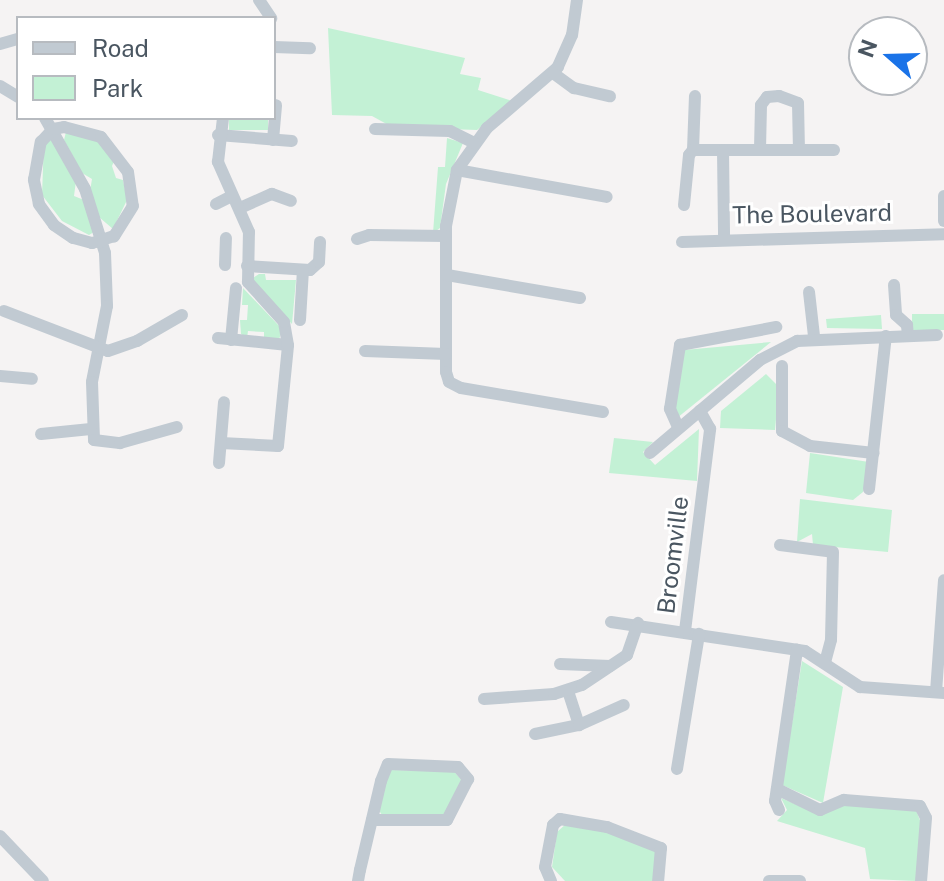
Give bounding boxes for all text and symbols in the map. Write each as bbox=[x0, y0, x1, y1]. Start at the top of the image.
legend bbox=[16, 16, 276, 120]
north arrow bbox=[848, 16, 928, 96]
text: Road bbox=[92, 34, 149, 62]
text: N bbox=[852, 36, 882, 61]
text: Park bbox=[92, 74, 143, 102]
street label: The Boulevard bbox=[732, 198, 892, 230]
street label: Broomville bbox=[652, 495, 694, 615]

